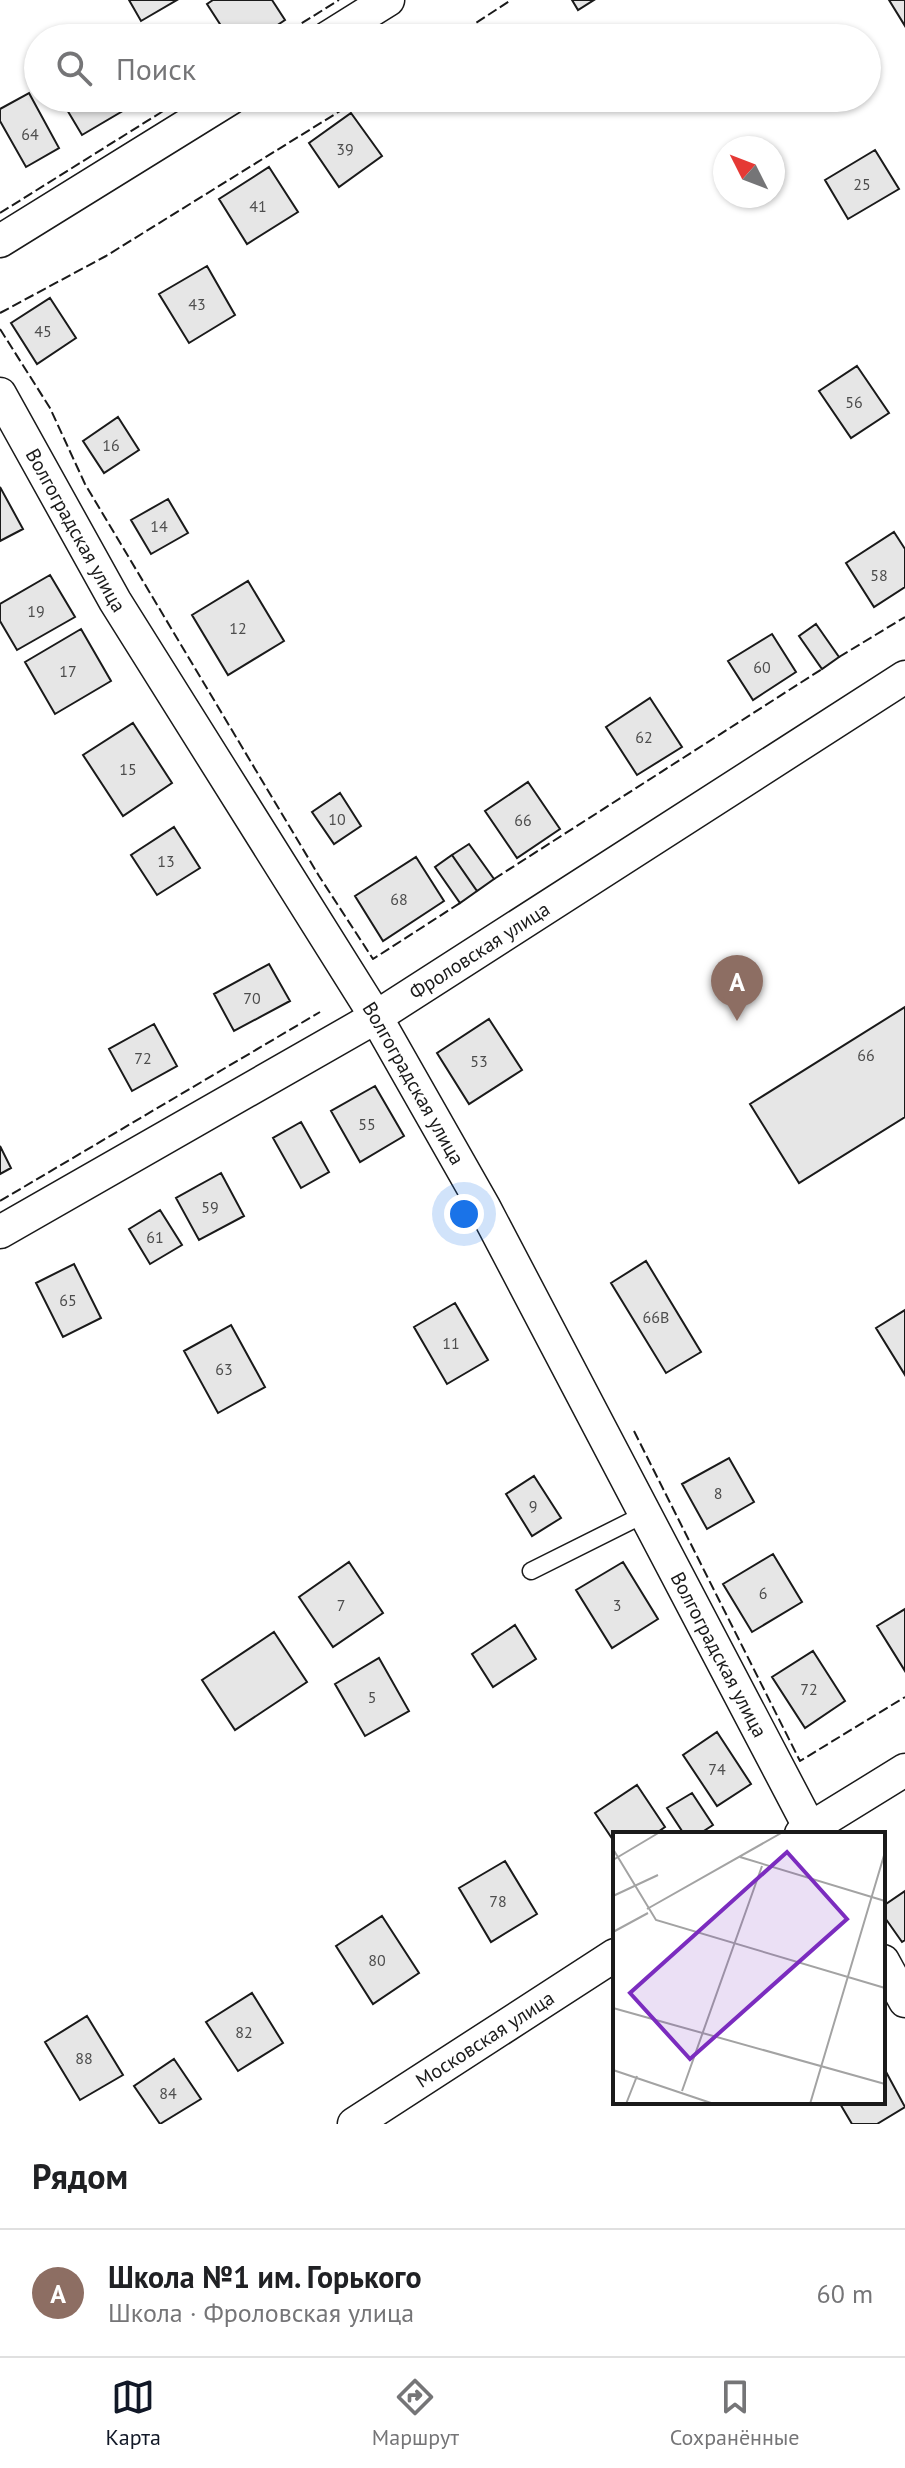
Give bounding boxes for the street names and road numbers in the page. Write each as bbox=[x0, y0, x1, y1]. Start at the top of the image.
street label: Волгоградская улица bbox=[20, 444, 132, 617]
street label: Фроловская улица bbox=[404, 896, 555, 1005]
street label: Волгоградская улица bbox=[357, 997, 470, 1169]
street label: Волгоградская улица bbox=[665, 1567, 773, 1742]
street label: Московская улица bbox=[411, 1985, 559, 2094]

